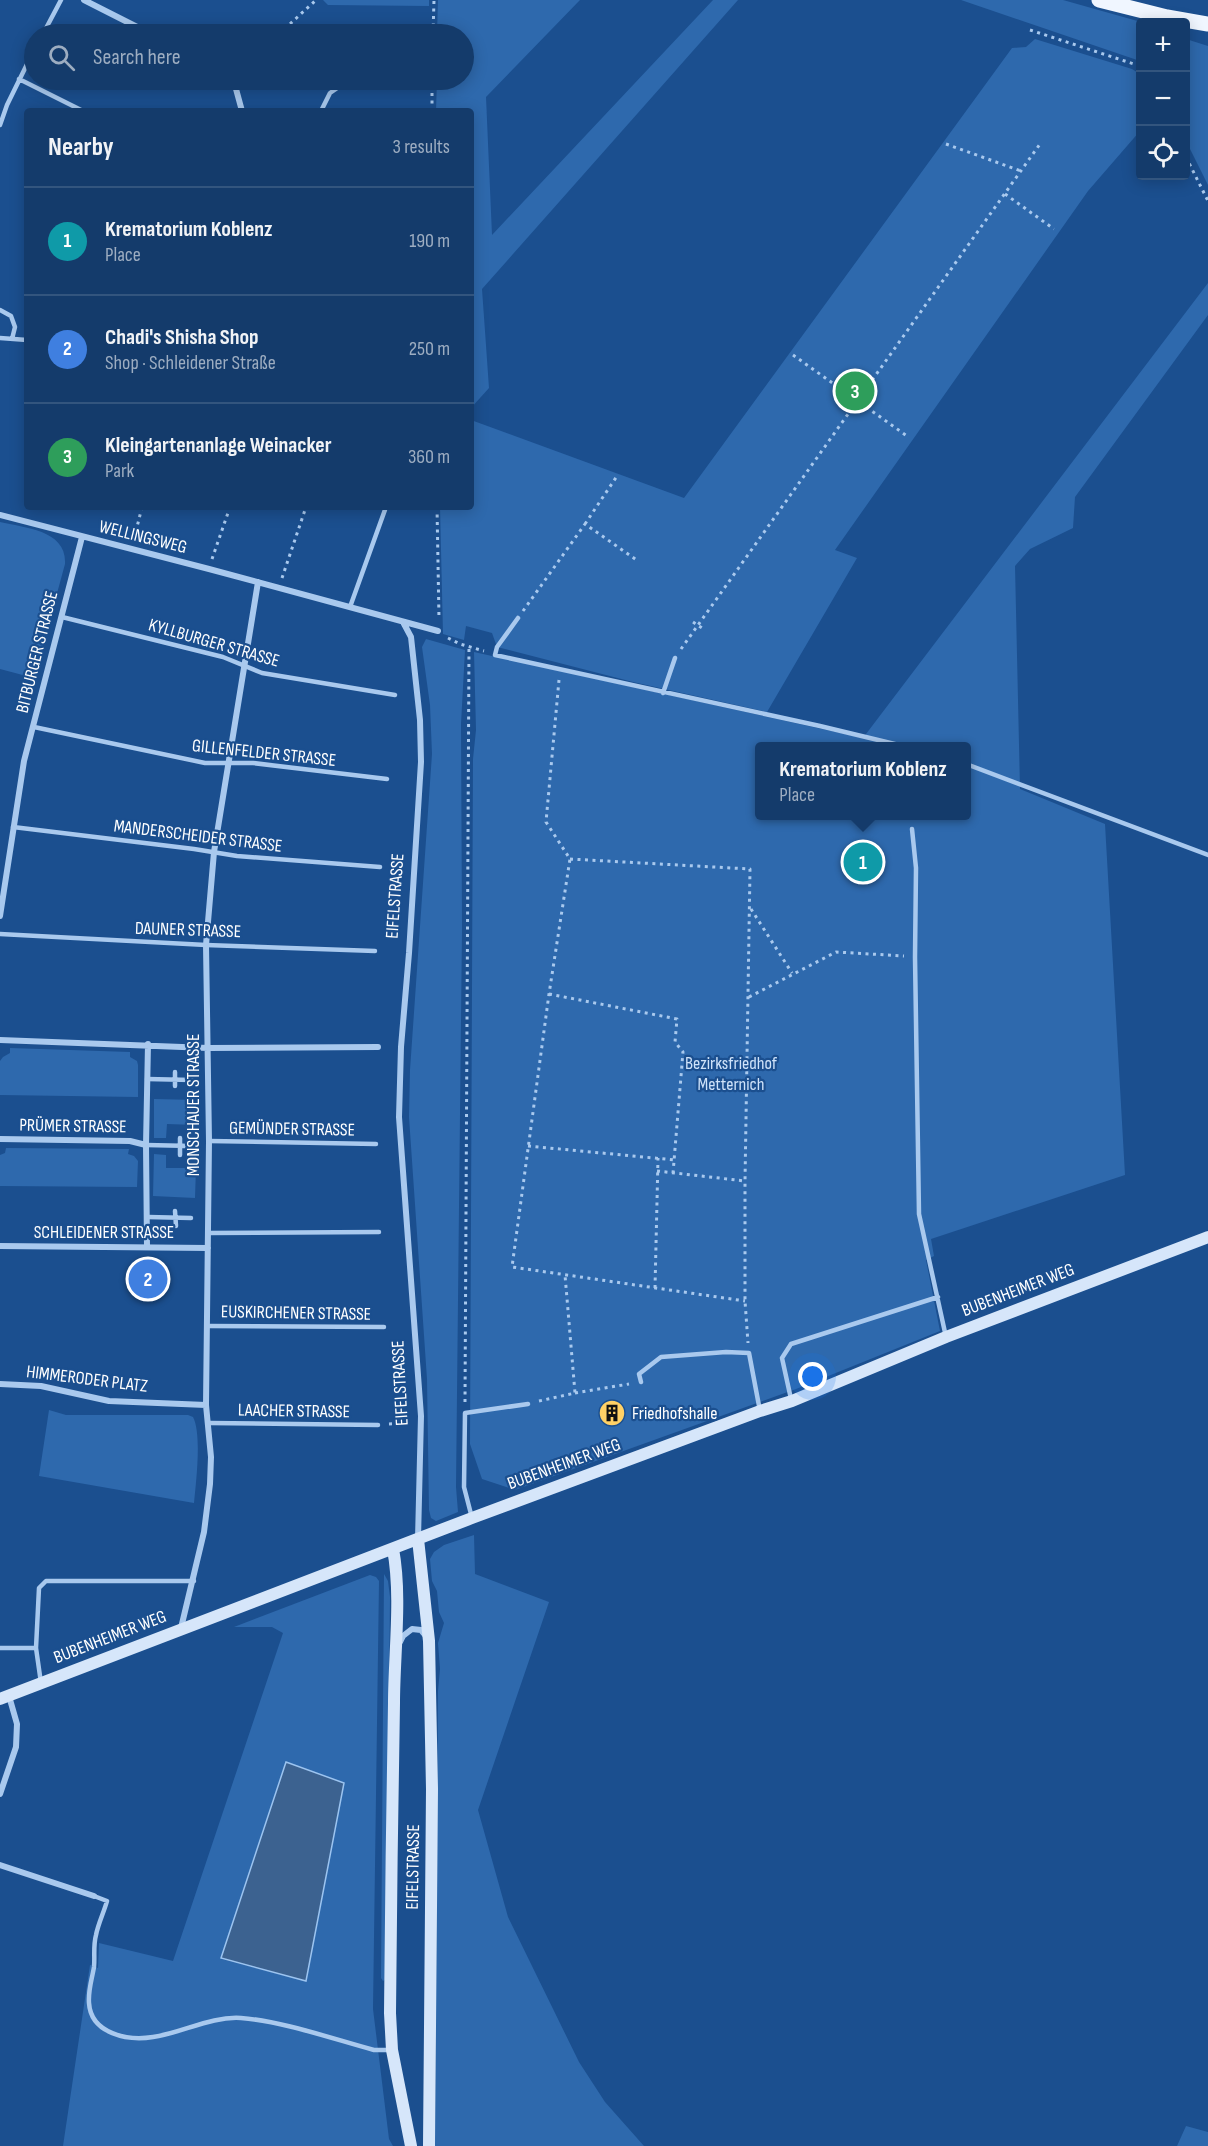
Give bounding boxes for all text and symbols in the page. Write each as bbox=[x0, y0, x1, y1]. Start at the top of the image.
map controls bbox=[1136, 18, 1190, 180]
button: + bbox=[1136, 18, 1190, 72]
search box bbox=[24, 24, 474, 90]
icon: search bbox=[45, 41, 78, 74]
text: Search here bbox=[93, 44, 180, 71]
button: − bbox=[1136, 72, 1190, 126]
button: locate bbox=[1136, 126, 1190, 180]
text: Nearby bbox=[48, 132, 114, 163]
text: 3 results bbox=[393, 135, 450, 159]
text: Krematorium Koblenz bbox=[105, 216, 273, 243]
text: 1 bbox=[64, 229, 71, 253]
text: 190 m bbox=[409, 229, 450, 253]
text: Place bbox=[105, 243, 141, 267]
text: Chadi's Shisha Shop bbox=[105, 324, 259, 351]
text: 2 bbox=[63, 337, 72, 361]
text: 250 m bbox=[409, 337, 450, 361]
text: Shop · Schleidener Straße bbox=[105, 351, 276, 375]
pin: 3 bbox=[836, 368, 874, 414]
text: Kleingartenanlage Weinacker bbox=[105, 432, 332, 459]
text: 3 bbox=[63, 445, 72, 469]
text: 360 m bbox=[408, 445, 450, 469]
text: Park bbox=[105, 459, 134, 483]
street label: WELLINGSWEG bbox=[97, 516, 189, 558]
street label: BITBURGER STRASSE bbox=[12, 589, 62, 715]
street label: KYLLBURGER STRASSE bbox=[146, 614, 282, 672]
street label: GILLENFELDER STRASSE bbox=[191, 735, 337, 771]
popup bbox=[755, 742, 971, 820]
text: Krematorium Koblenz bbox=[779, 756, 947, 783]
text: Place bbox=[779, 783, 815, 807]
street label: MANDERSCHEIDER STRASSE bbox=[113, 815, 283, 857]
pin: 1 bbox=[844, 840, 882, 884]
street label: EIFELSTRASSE bbox=[382, 853, 408, 939]
street label: DAUNER STRASSE bbox=[135, 918, 241, 942]
street label: MONSCHAUER STRASSE bbox=[183, 1034, 204, 1176]
park label: Bezirksfriedhof Metternich bbox=[685, 1053, 778, 1095]
street label: PRÜMER STRASSE bbox=[19, 1115, 127, 1137]
street label: GEMÜNDER STRASSE bbox=[229, 1117, 355, 1141]
street label: SCHLEIDENER STRASSE bbox=[34, 1222, 174, 1243]
pin: 2 bbox=[128, 1256, 168, 1302]
street label: BUBENHEIMER WEG bbox=[959, 1259, 1077, 1321]
street label: EUSKIRCHENER STRASSE bbox=[221, 1301, 371, 1325]
street label: EIFELSTRASSE bbox=[387, 1340, 413, 1426]
street label: HIMMERODER PLATZ bbox=[25, 1361, 149, 1397]
your location bbox=[798, 1362, 827, 1391]
building icon: Friedhofshalle bbox=[597, 1398, 627, 1428]
street label: LAACHER STRASSE bbox=[238, 1400, 350, 1422]
place label: Friedhofshalle bbox=[632, 1403, 717, 1424]
street label: BUBENHEIMER WEG bbox=[505, 1434, 623, 1494]
street label: BUBENHEIMER WEG bbox=[51, 1606, 169, 1668]
street label: EIFELSTRASSE bbox=[402, 1824, 424, 1910]

